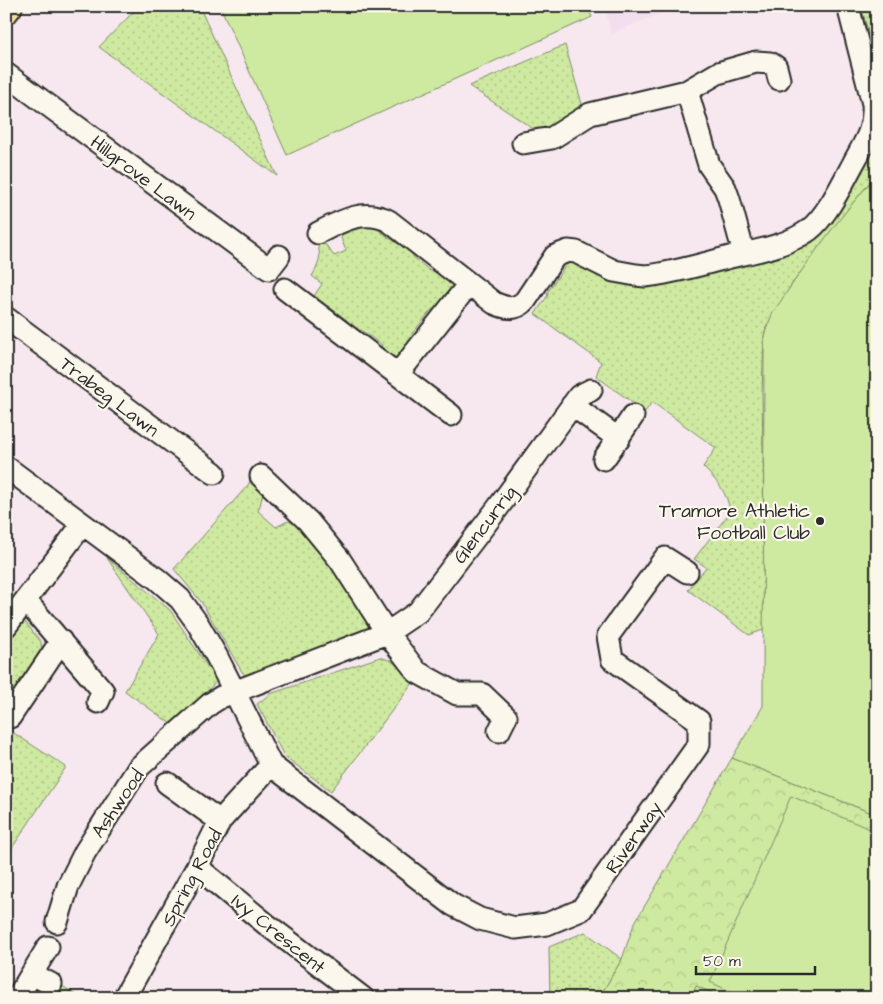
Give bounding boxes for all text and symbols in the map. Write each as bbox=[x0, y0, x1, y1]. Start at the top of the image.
street label: Hillgrove Lawn bbox=[84, 129, 202, 228]
street label: Trabeg Lawn bbox=[53, 351, 164, 444]
street label: Glencurrig bbox=[447, 480, 524, 570]
place label: Tramore Athletic Football Club bbox=[659, 498, 810, 547]
marker: Tramore Athletic Football Club bbox=[814, 515, 826, 527]
street label: Ashwood bbox=[85, 764, 151, 844]
street label: Riverway bbox=[600, 796, 670, 880]
street label: Spring Road bbox=[155, 824, 230, 932]
street label: Ivy Crescent bbox=[225, 888, 331, 982]
scale bar bbox=[696, 944, 814, 976]
text: 50 m bbox=[703, 951, 741, 972]

